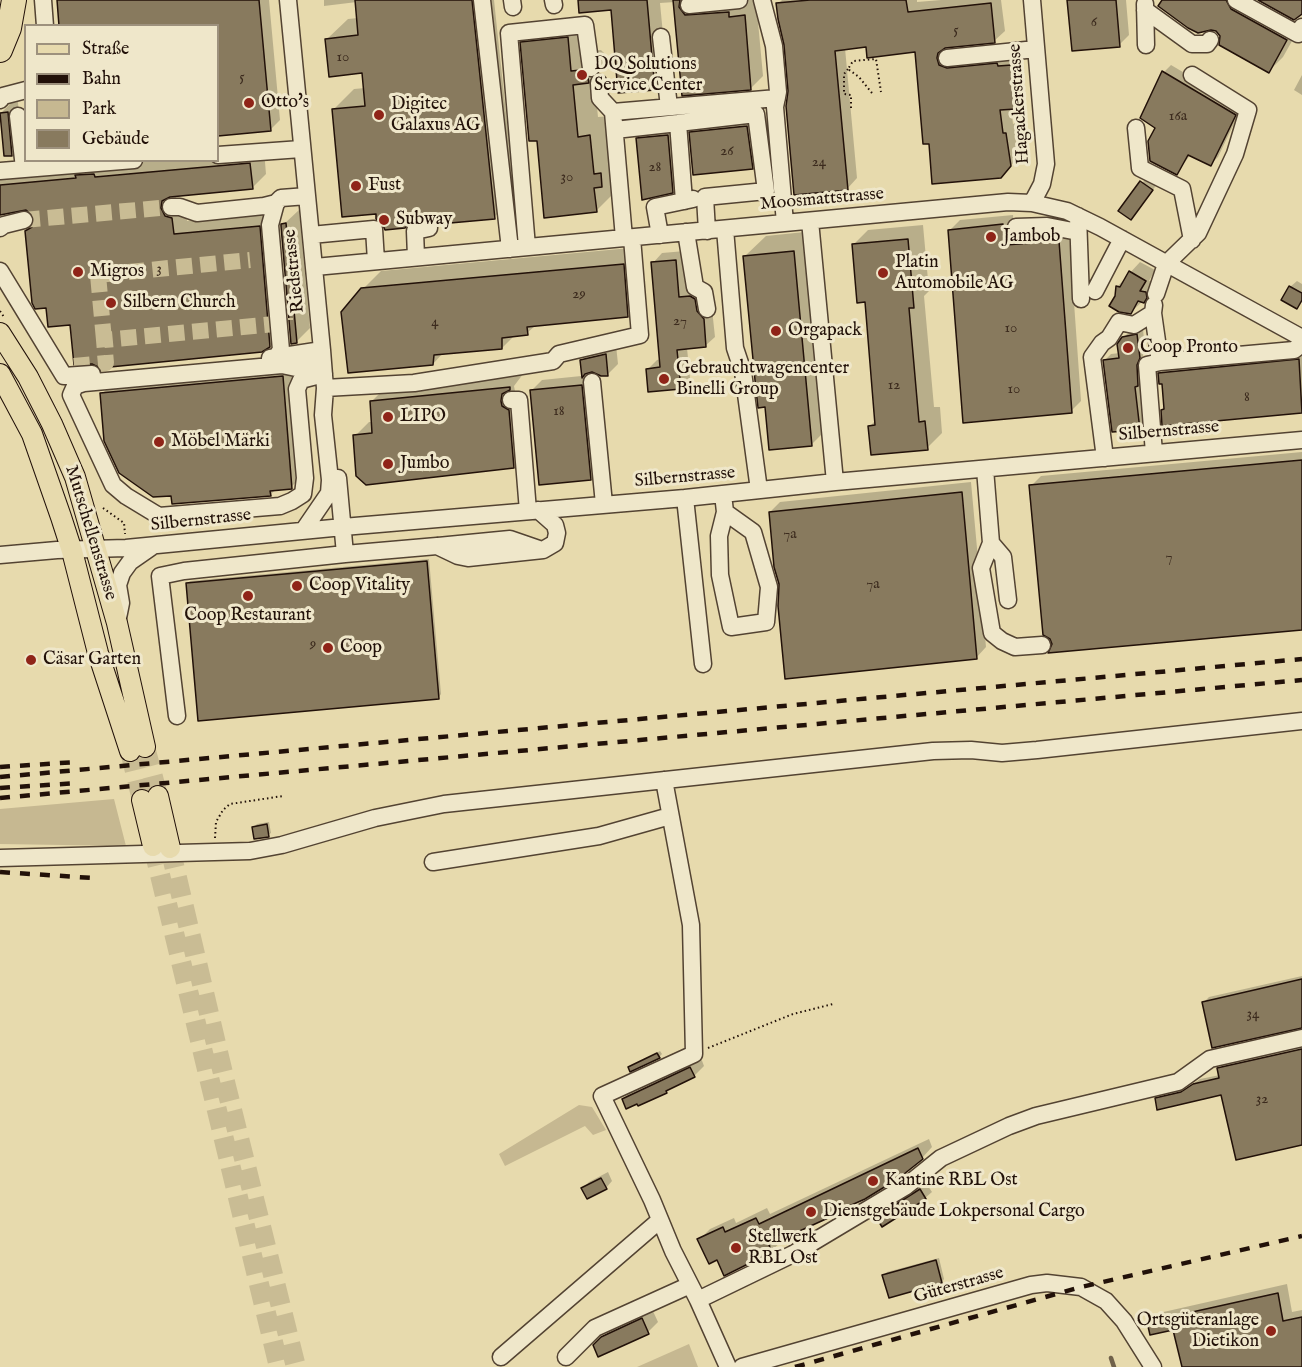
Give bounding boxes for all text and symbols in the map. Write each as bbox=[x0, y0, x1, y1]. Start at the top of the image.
house number: 6 bbox=[1091, 14, 1097, 32]
house number: 5 bbox=[953, 22, 959, 40]
legend bbox=[24, 24, 219, 162]
text: Straße bbox=[82, 38, 129, 61]
street label: Hagackerstrasse bbox=[1005, 43, 1035, 165]
house number: 10 bbox=[337, 49, 349, 67]
place label: DQ Solutions Service Center bbox=[594, 54, 702, 97]
text: Bahn bbox=[82, 68, 121, 91]
marker: DQ Solutions Service Center bbox=[575, 68, 589, 82]
house number: 5 bbox=[239, 69, 245, 87]
place label: Otto's bbox=[261, 92, 309, 114]
place label: Digitec Galaxus AG bbox=[391, 94, 480, 136]
marker: Otto's bbox=[242, 96, 256, 110]
text: Park bbox=[82, 98, 116, 121]
marker: Digitec Galaxus AG bbox=[372, 108, 386, 122]
house number: 16a bbox=[1169, 108, 1187, 126]
text: Gebäude bbox=[82, 128, 149, 151]
house number: 26 bbox=[720, 143, 734, 161]
house number: 24 bbox=[812, 154, 826, 172]
house number: 28 bbox=[649, 159, 661, 177]
house number: 30 bbox=[561, 169, 573, 187]
place label: Fust bbox=[368, 175, 401, 197]
marker: Fust bbox=[349, 179, 363, 193]
street label: Moosmattstrasse bbox=[759, 184, 885, 216]
place label: Subway bbox=[396, 209, 452, 231]
marker: Subway bbox=[377, 213, 391, 227]
place label: Jambob bbox=[1003, 226, 1060, 248]
street label: Riedstrasse bbox=[280, 228, 310, 314]
marker: Jambob bbox=[984, 230, 998, 244]
place label: Platin Automobile AG bbox=[895, 252, 1013, 294]
place label: Migros bbox=[90, 261, 144, 283]
house number: 3 bbox=[156, 261, 162, 279]
marker: Migros bbox=[71, 265, 85, 279]
marker: Platin Automobile AG bbox=[876, 266, 890, 280]
house number: 29 bbox=[572, 286, 586, 304]
place label: Silbern Church bbox=[123, 292, 236, 314]
marker: Silbern Church bbox=[104, 296, 118, 310]
house number: 27 bbox=[673, 313, 687, 331]
house number: 4 bbox=[431, 314, 439, 332]
place label: Orgapack bbox=[788, 320, 862, 342]
house number: 10 bbox=[1005, 320, 1017, 338]
marker: Orgapack bbox=[769, 324, 783, 338]
place label: Coop Pronto bbox=[1140, 337, 1238, 359]
marker: Coop Pronto bbox=[1121, 341, 1135, 355]
place label: Gebrauchtwagencenter Binelli Group bbox=[676, 358, 849, 400]
marker: Gebrauchtwagencenter Binelli Group bbox=[657, 372, 671, 386]
house number: 12 bbox=[888, 377, 900, 395]
house number: 10 bbox=[1008, 381, 1020, 399]
house number: 8 bbox=[1244, 389, 1250, 407]
house number: 18 bbox=[553, 403, 565, 421]
place label: LIPO bbox=[400, 406, 446, 428]
marker: LIPO bbox=[381, 410, 395, 424]
street label: Silbernstrasse bbox=[1118, 417, 1220, 447]
place label: Möbel Märki bbox=[171, 431, 270, 453]
marker: Möbel Märki bbox=[152, 435, 166, 449]
place label: Jumbo bbox=[400, 453, 449, 475]
marker: Jumbo bbox=[381, 457, 395, 471]
street label: Mutschellenstrasse bbox=[59, 463, 121, 603]
street label: Silbernstrasse bbox=[634, 463, 736, 493]
street label: Silbernstrasse bbox=[150, 505, 252, 537]
house number: 7a bbox=[783, 526, 797, 544]
house number: 7 bbox=[1165, 549, 1173, 567]
place label: Coop Vitality bbox=[309, 575, 410, 597]
house number: 7a bbox=[866, 576, 880, 594]
marker: Coop Vitality bbox=[290, 579, 304, 593]
marker: Coop Restaurant bbox=[241, 589, 255, 603]
place label: Coop Restaurant bbox=[184, 605, 312, 627]
house number: 9 bbox=[310, 636, 316, 654]
place label: Coop bbox=[340, 637, 382, 659]
marker: Coop bbox=[321, 641, 335, 655]
place label: Cäsar Garten bbox=[43, 649, 141, 671]
marker: Cäsar Garten bbox=[24, 653, 38, 667]
house number: 34 bbox=[1247, 1006, 1259, 1024]
house number: 32 bbox=[1256, 1091, 1268, 1109]
place label: Kantine RBL Ost bbox=[885, 1170, 1018, 1192]
marker: Kantine RBL Ost bbox=[866, 1174, 880, 1188]
place label: Dienstgebäude Lokpersonal Cargo bbox=[823, 1201, 1085, 1223]
marker: Dienstgebäude Lokpersonal Cargo bbox=[804, 1205, 818, 1219]
place label: Stellwerk RBL Ost bbox=[748, 1227, 818, 1270]
marker: Stellwerk RBL Ost bbox=[729, 1241, 743, 1255]
street label: Güterstrasse bbox=[912, 1263, 1006, 1309]
place label: Ortsgüteranlage Dietikon bbox=[1137, 1310, 1259, 1352]
marker: Ortsgüteranlage Dietikon bbox=[1264, 1324, 1278, 1338]

